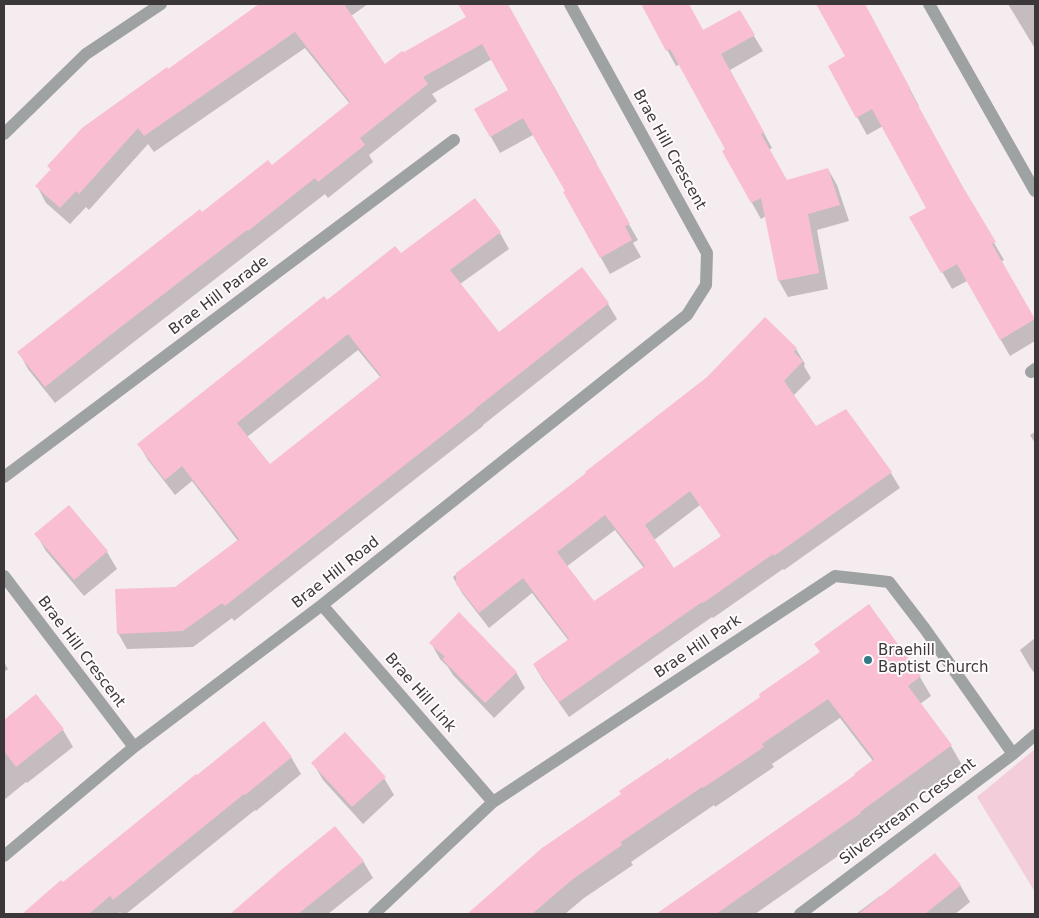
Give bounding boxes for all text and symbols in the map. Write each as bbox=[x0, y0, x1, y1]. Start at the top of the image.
street label: Brae Hill Crescent bbox=[629, 87, 709, 213]
street label: Brae Hill Parade bbox=[166, 253, 272, 339]
street label: Brae Hill Road bbox=[289, 533, 383, 613]
street label: Brae Hill Crescent bbox=[33, 593, 129, 711]
street label: Brae Hill Park bbox=[651, 611, 745, 683]
place label: Braehill Baptist Church bbox=[878, 642, 989, 677]
street label: Brae Hill Link bbox=[381, 650, 459, 736]
marker: Braehill Baptist Church bbox=[862, 654, 874, 666]
street label: Silverstream Crescent bbox=[836, 755, 980, 869]

